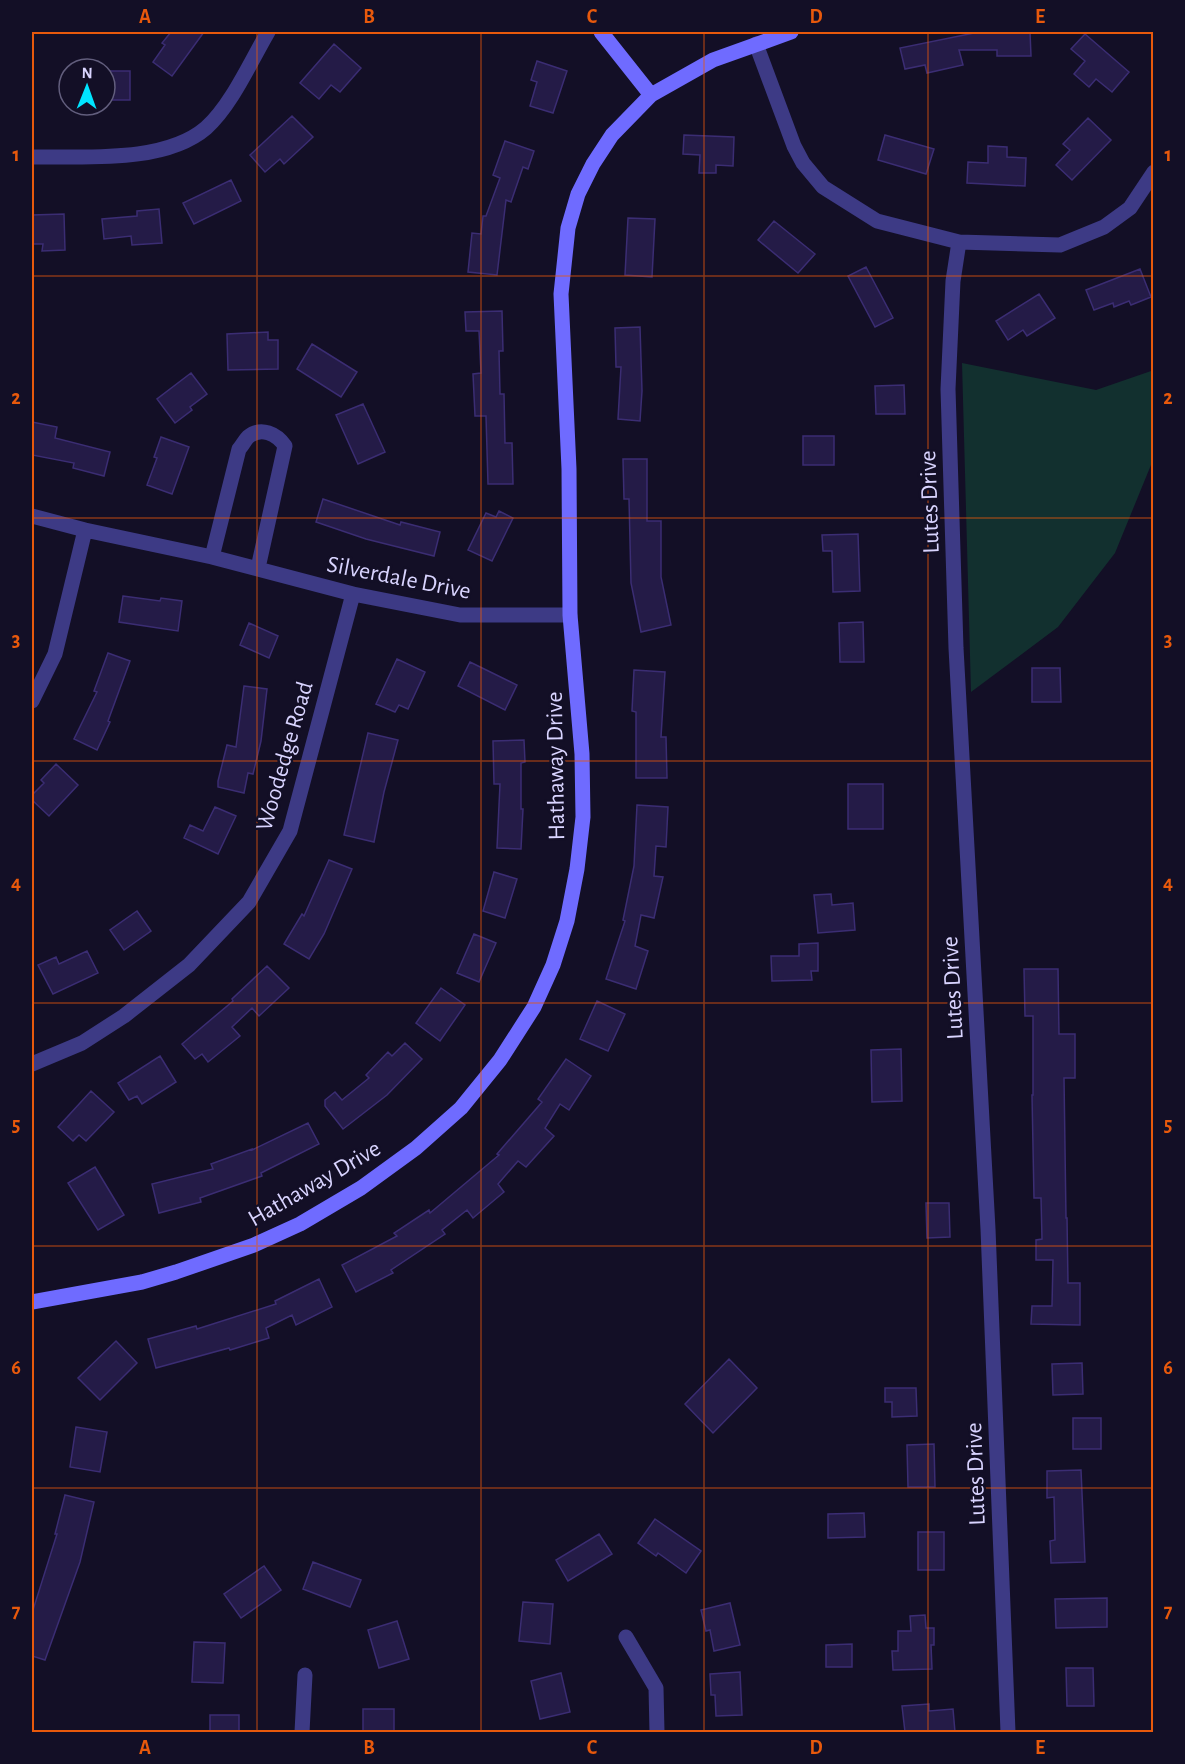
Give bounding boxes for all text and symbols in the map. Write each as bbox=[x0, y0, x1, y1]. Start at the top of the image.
text: A bbox=[139, 7, 151, 27]
text: B bbox=[363, 7, 375, 27]
text: C bbox=[587, 7, 598, 27]
text: D bbox=[809, 7, 823, 27]
text: E bbox=[1035, 7, 1045, 27]
north arrow bbox=[57, 57, 117, 117]
text: N bbox=[82, 65, 93, 81]
text: 1 bbox=[12, 145, 20, 165]
text: 1 bbox=[1164, 145, 1172, 165]
text: 2 bbox=[11, 388, 21, 408]
text: 2 bbox=[1163, 388, 1173, 408]
street label: Lutes Drive bbox=[916, 450, 944, 554]
street label: Silverdale Drive bbox=[325, 552, 473, 604]
text: 3 bbox=[12, 630, 20, 650]
text: 3 bbox=[1164, 630, 1172, 650]
street label: Woodedge Road bbox=[252, 679, 318, 834]
street label: Hathaway Drive bbox=[543, 691, 569, 841]
text: 4 bbox=[11, 873, 21, 893]
text: 4 bbox=[1163, 873, 1173, 893]
street label: Lutes Drive bbox=[938, 936, 968, 1040]
text: 5 bbox=[12, 1115, 20, 1135]
text: 5 bbox=[1164, 1115, 1172, 1135]
street label: Hathaway Drive bbox=[244, 1136, 385, 1231]
text: 6 bbox=[11, 1358, 21, 1378]
text: 6 bbox=[1163, 1358, 1173, 1378]
street label: Lutes Drive bbox=[962, 1422, 990, 1526]
text: 7 bbox=[12, 1601, 21, 1621]
text: 7 bbox=[1164, 1601, 1173, 1621]
text: A bbox=[139, 1738, 151, 1758]
text: B bbox=[363, 1738, 375, 1758]
text: C bbox=[587, 1738, 598, 1758]
text: D bbox=[809, 1738, 823, 1758]
text: E bbox=[1035, 1738, 1045, 1758]

